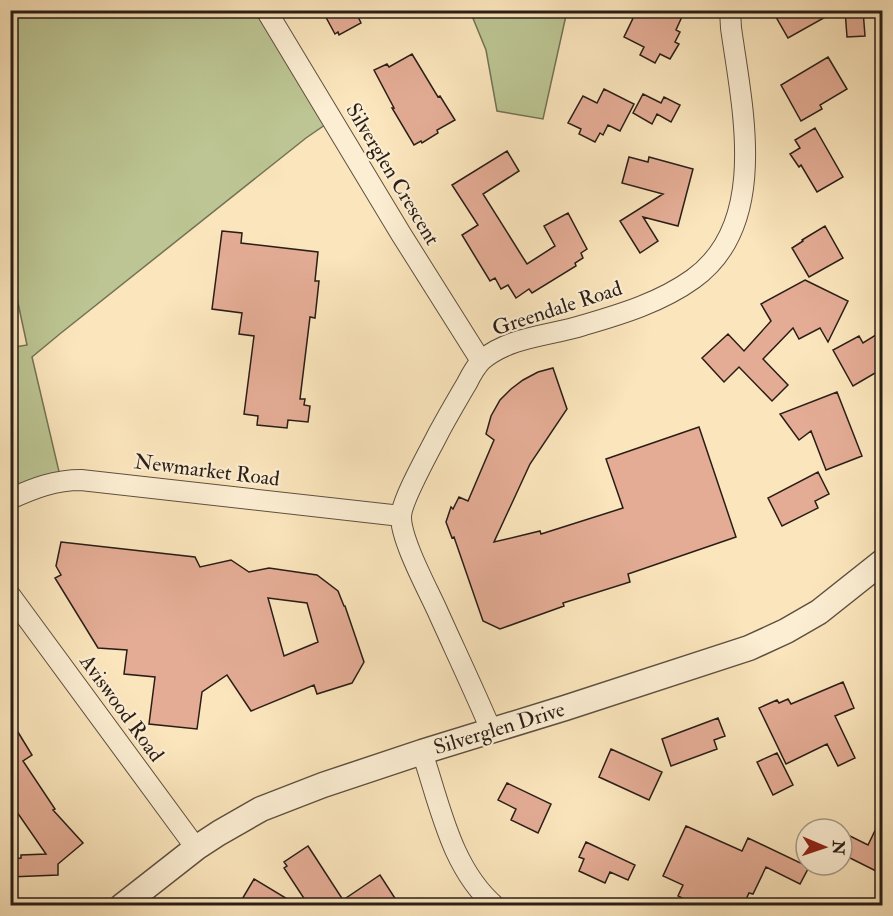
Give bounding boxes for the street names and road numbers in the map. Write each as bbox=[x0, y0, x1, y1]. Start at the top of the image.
street label: Silverglen Crescent bbox=[339, 98, 446, 250]
street label: Greendale Road bbox=[489, 275, 626, 342]
street label: Newmarket Road bbox=[133, 448, 282, 493]
street label: Aviswood Road bbox=[73, 648, 170, 768]
street label: Silverglen Drive bbox=[430, 696, 568, 761]

